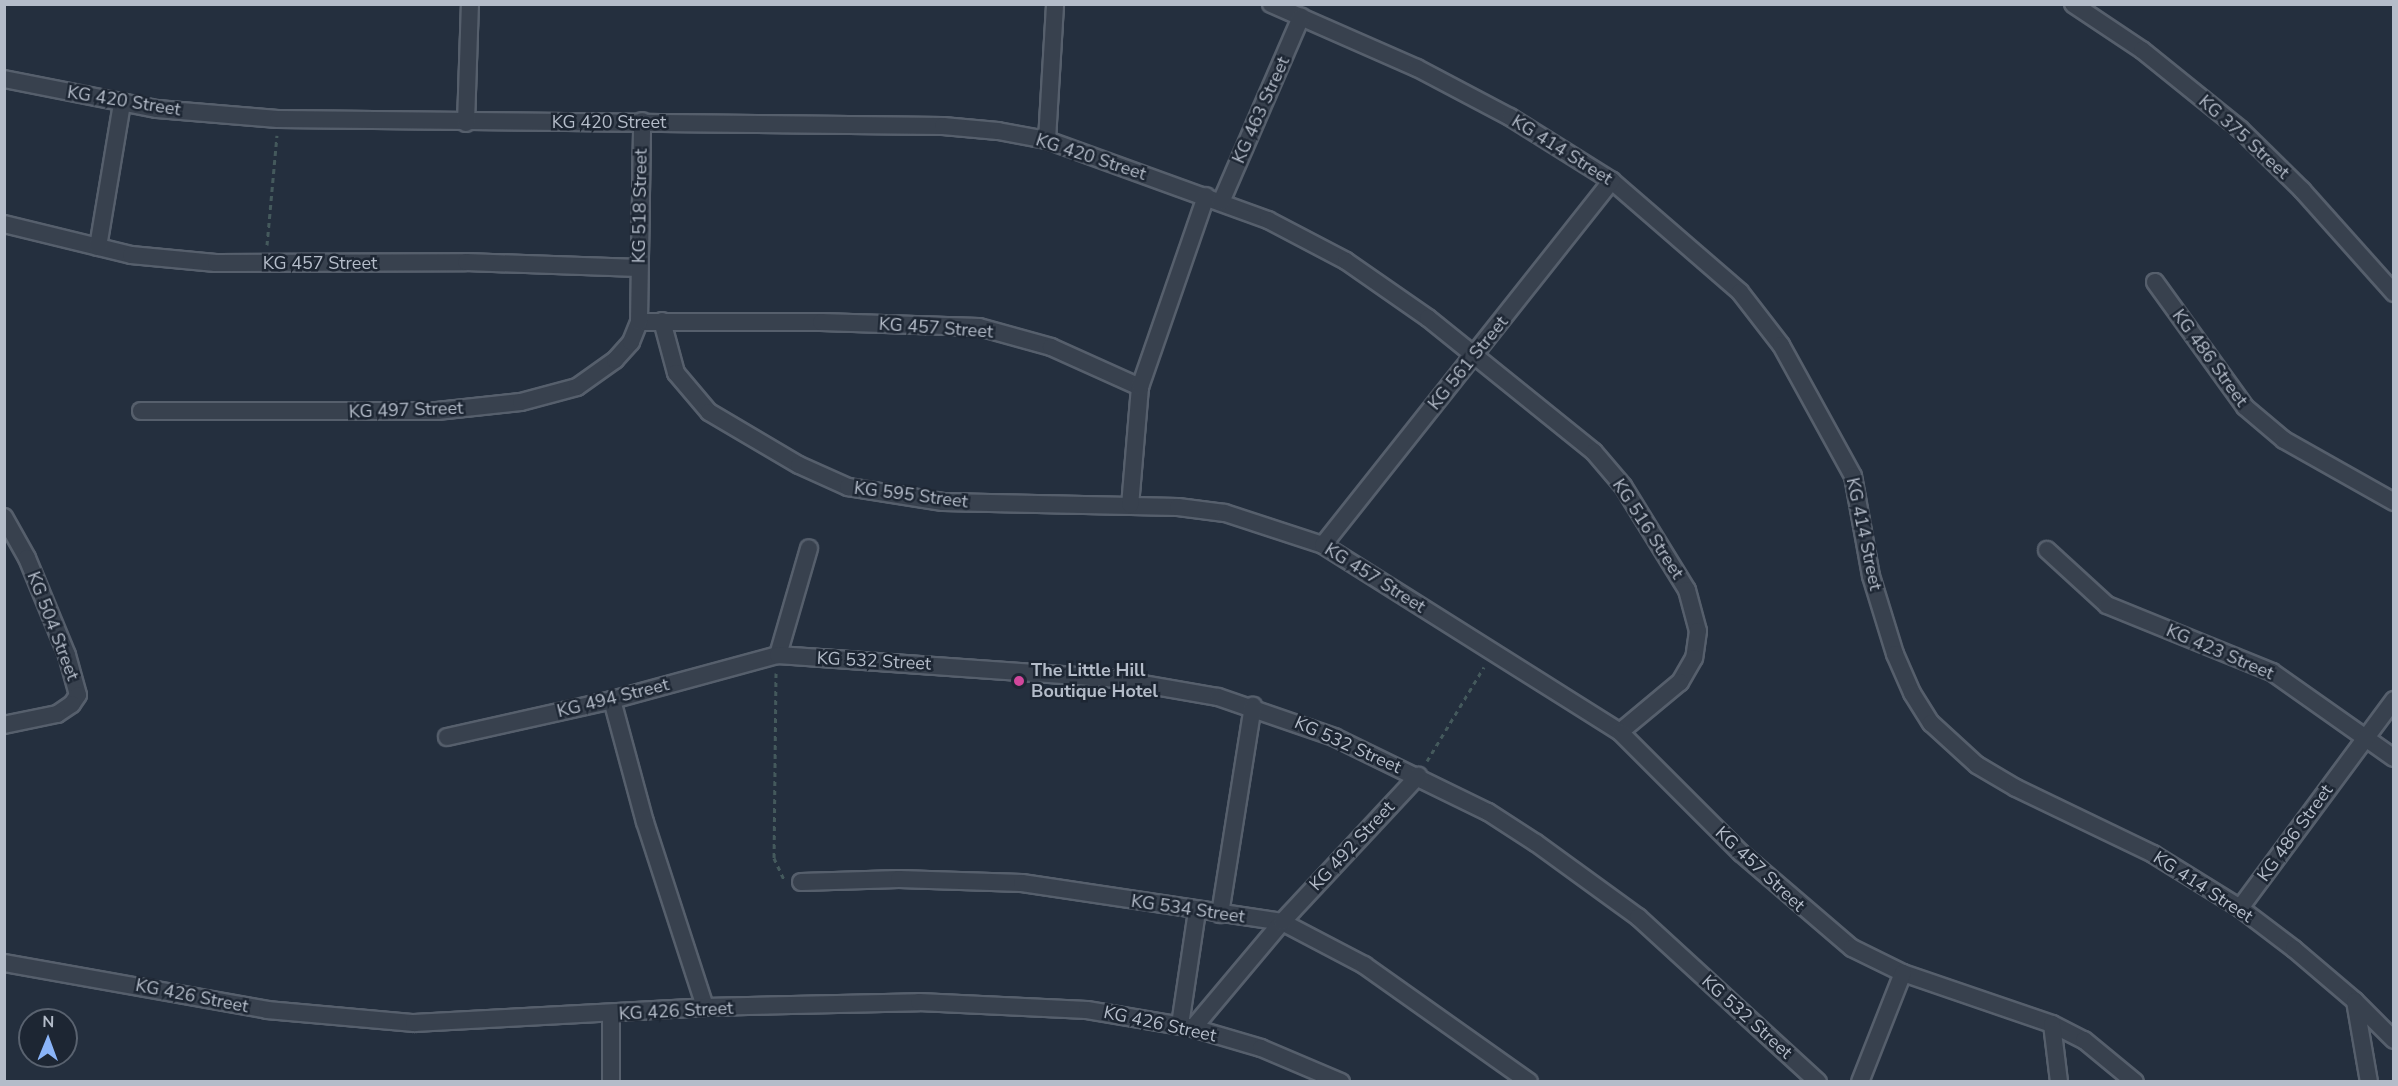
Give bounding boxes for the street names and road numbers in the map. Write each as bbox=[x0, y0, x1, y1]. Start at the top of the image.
street label: KG 463 Street bbox=[1228, 53, 1294, 167]
street label: KG 420 Street bbox=[66, 81, 182, 121]
street label: KG 375 Street bbox=[2194, 91, 2294, 183]
street label: KG 414 Street bbox=[1508, 110, 1616, 190]
street label: KG 420 Street bbox=[552, 111, 666, 133]
street label: KG 420 Street bbox=[1033, 129, 1149, 185]
street label: KG 518 Street bbox=[628, 149, 652, 263]
street label: KG 457 Street bbox=[263, 252, 377, 274]
street label: KG 486 Street bbox=[2168, 305, 2252, 411]
street label: KG 561 Street bbox=[1424, 312, 1512, 414]
street label: KG 457 Street bbox=[878, 313, 994, 343]
street label: KG 497 Street bbox=[348, 397, 464, 423]
street label: KG 516 Street bbox=[1608, 475, 1688, 583]
street label: KG 414 Street bbox=[1842, 476, 1886, 592]
street label: KG 595 Street bbox=[853, 477, 969, 513]
street label: KG 457 Street bbox=[1321, 538, 1429, 618]
street label: KG 504 Street bbox=[22, 569, 84, 683]
street label: KG 423 Street bbox=[2163, 620, 2277, 684]
street label: KG 532 Street bbox=[816, 647, 932, 675]
street label: KG 494 Street bbox=[555, 674, 671, 722]
street label: KG 532 Street bbox=[1291, 712, 1405, 778]
street label: KG 486 Street bbox=[2253, 780, 2337, 886]
street label: KG 492 Street bbox=[1305, 797, 1399, 895]
street label: KG 457 Street bbox=[1711, 822, 1809, 916]
street label: KG 414 Street bbox=[2149, 847, 2257, 927]
street label: KG 534 Street bbox=[1130, 890, 1246, 928]
street label: KG 532 Street bbox=[1697, 971, 1797, 1063]
street label: KG 426 Street bbox=[134, 974, 250, 1018]
street label: KG 426 Street bbox=[618, 997, 734, 1025]
street label: KG 426 Street bbox=[1102, 1002, 1218, 1046]

